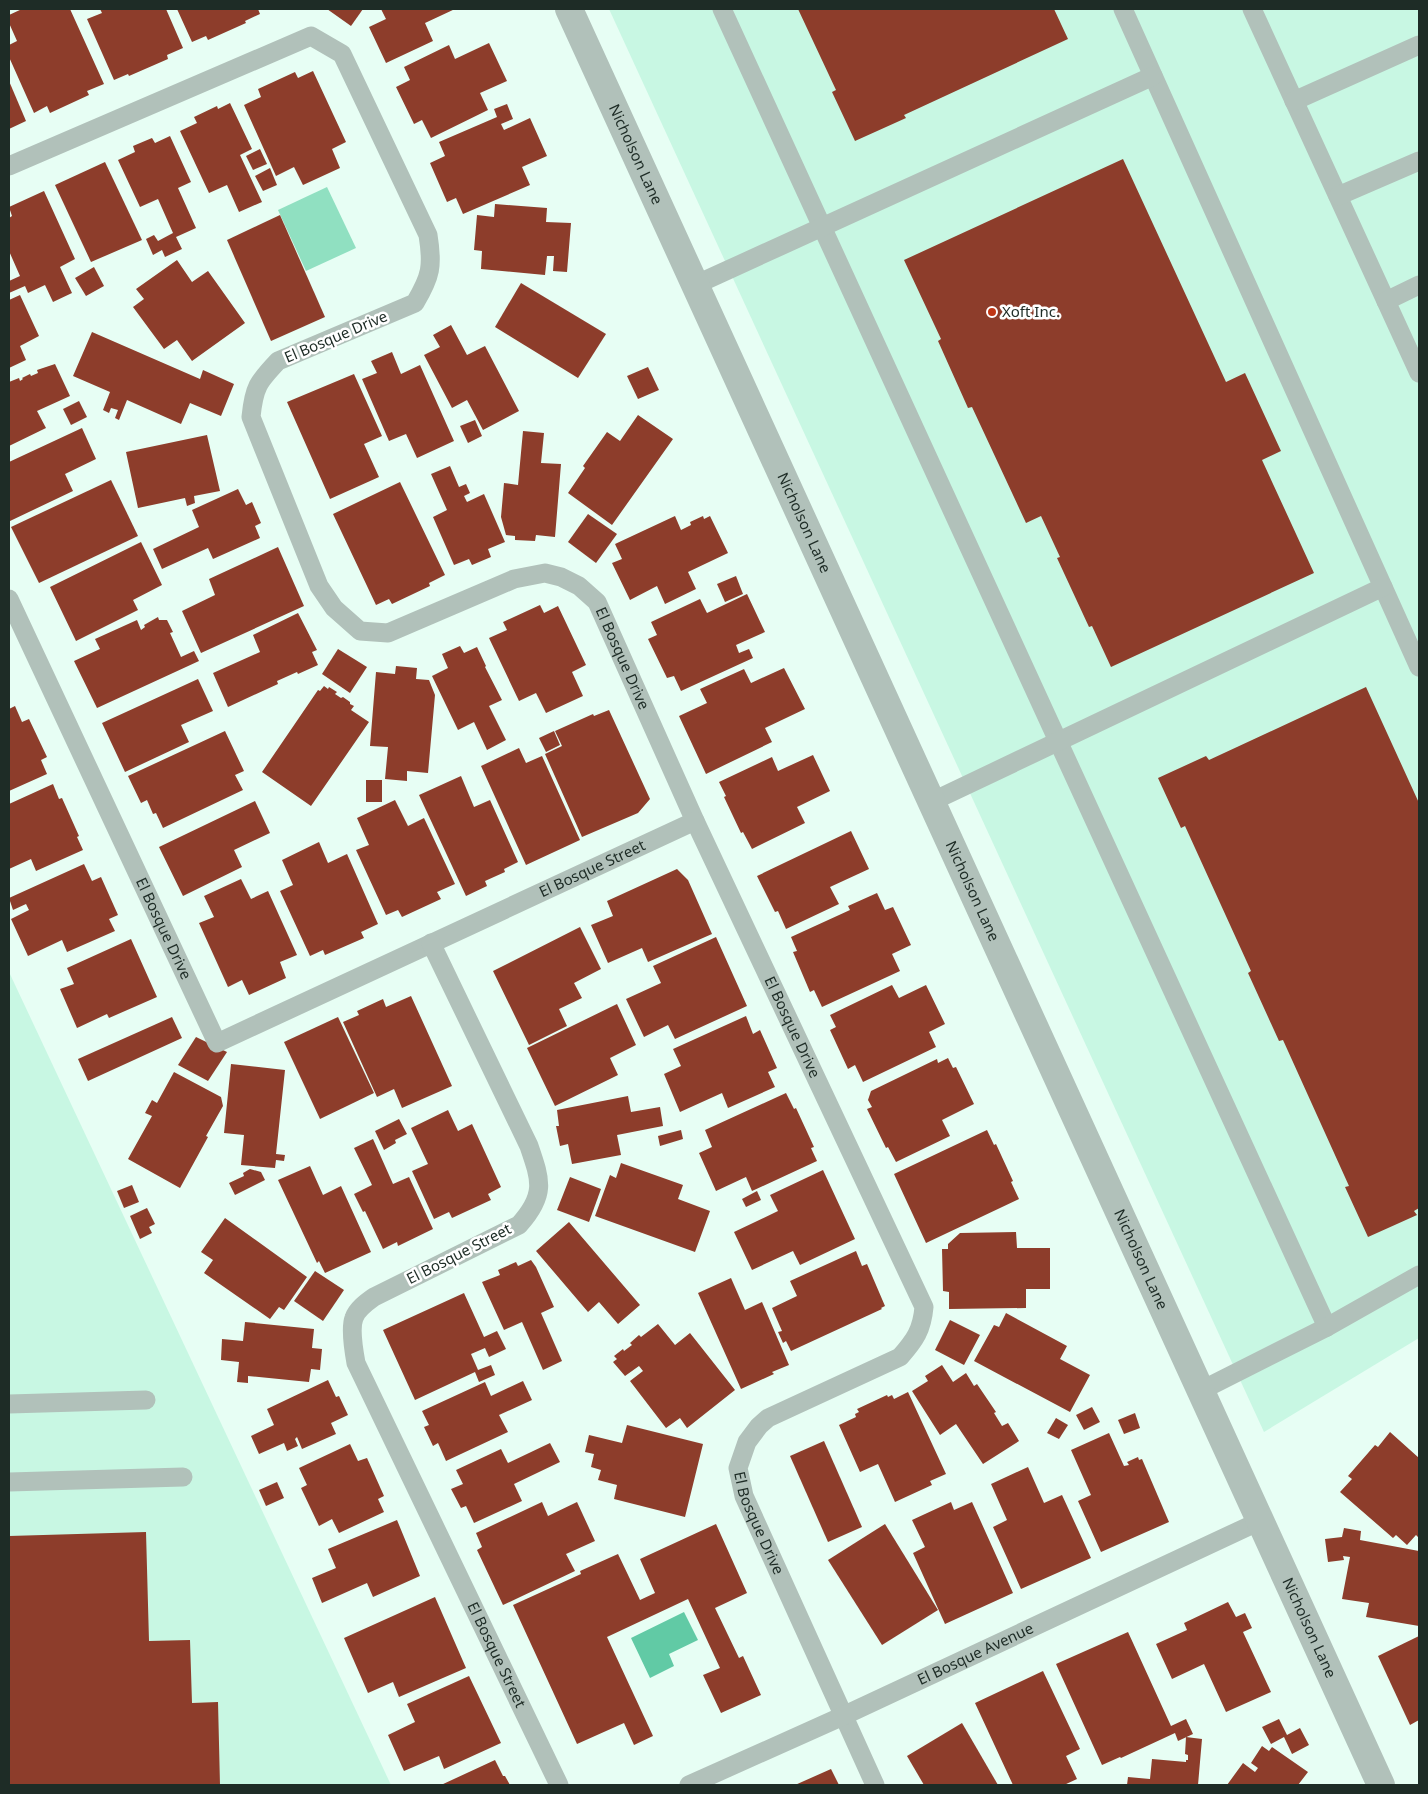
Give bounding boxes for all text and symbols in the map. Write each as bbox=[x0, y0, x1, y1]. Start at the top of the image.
street label: Nicholson Lane bbox=[605, 101, 668, 207]
place label: Xoft Inc. bbox=[1002, 301, 1060, 321]
street label: El Bosque Drive bbox=[281, 305, 390, 367]
marker: Xoft Inc. bbox=[986, 306, 998, 318]
street label: Nicholson Lane bbox=[773, 469, 836, 576]
street label: El Bosque Drive bbox=[592, 604, 655, 712]
street label: El Bosque Street bbox=[535, 834, 649, 901]
street label: Nicholson Lane bbox=[942, 837, 1005, 944]
street label: El Bosque Drive bbox=[132, 874, 197, 982]
street label: El Bosque Drive bbox=[760, 973, 826, 1081]
street label: Nicholson Lane bbox=[1110, 1206, 1173, 1312]
street label: El Bosque Street bbox=[403, 1218, 515, 1288]
street label: El Bosque Drive bbox=[730, 1469, 789, 1577]
street label: Nicholson Lane bbox=[1278, 1574, 1342, 1681]
street label: El Bosque Street bbox=[463, 1598, 531, 1711]
street label: El Bosque Avenue bbox=[914, 1617, 1036, 1689]

